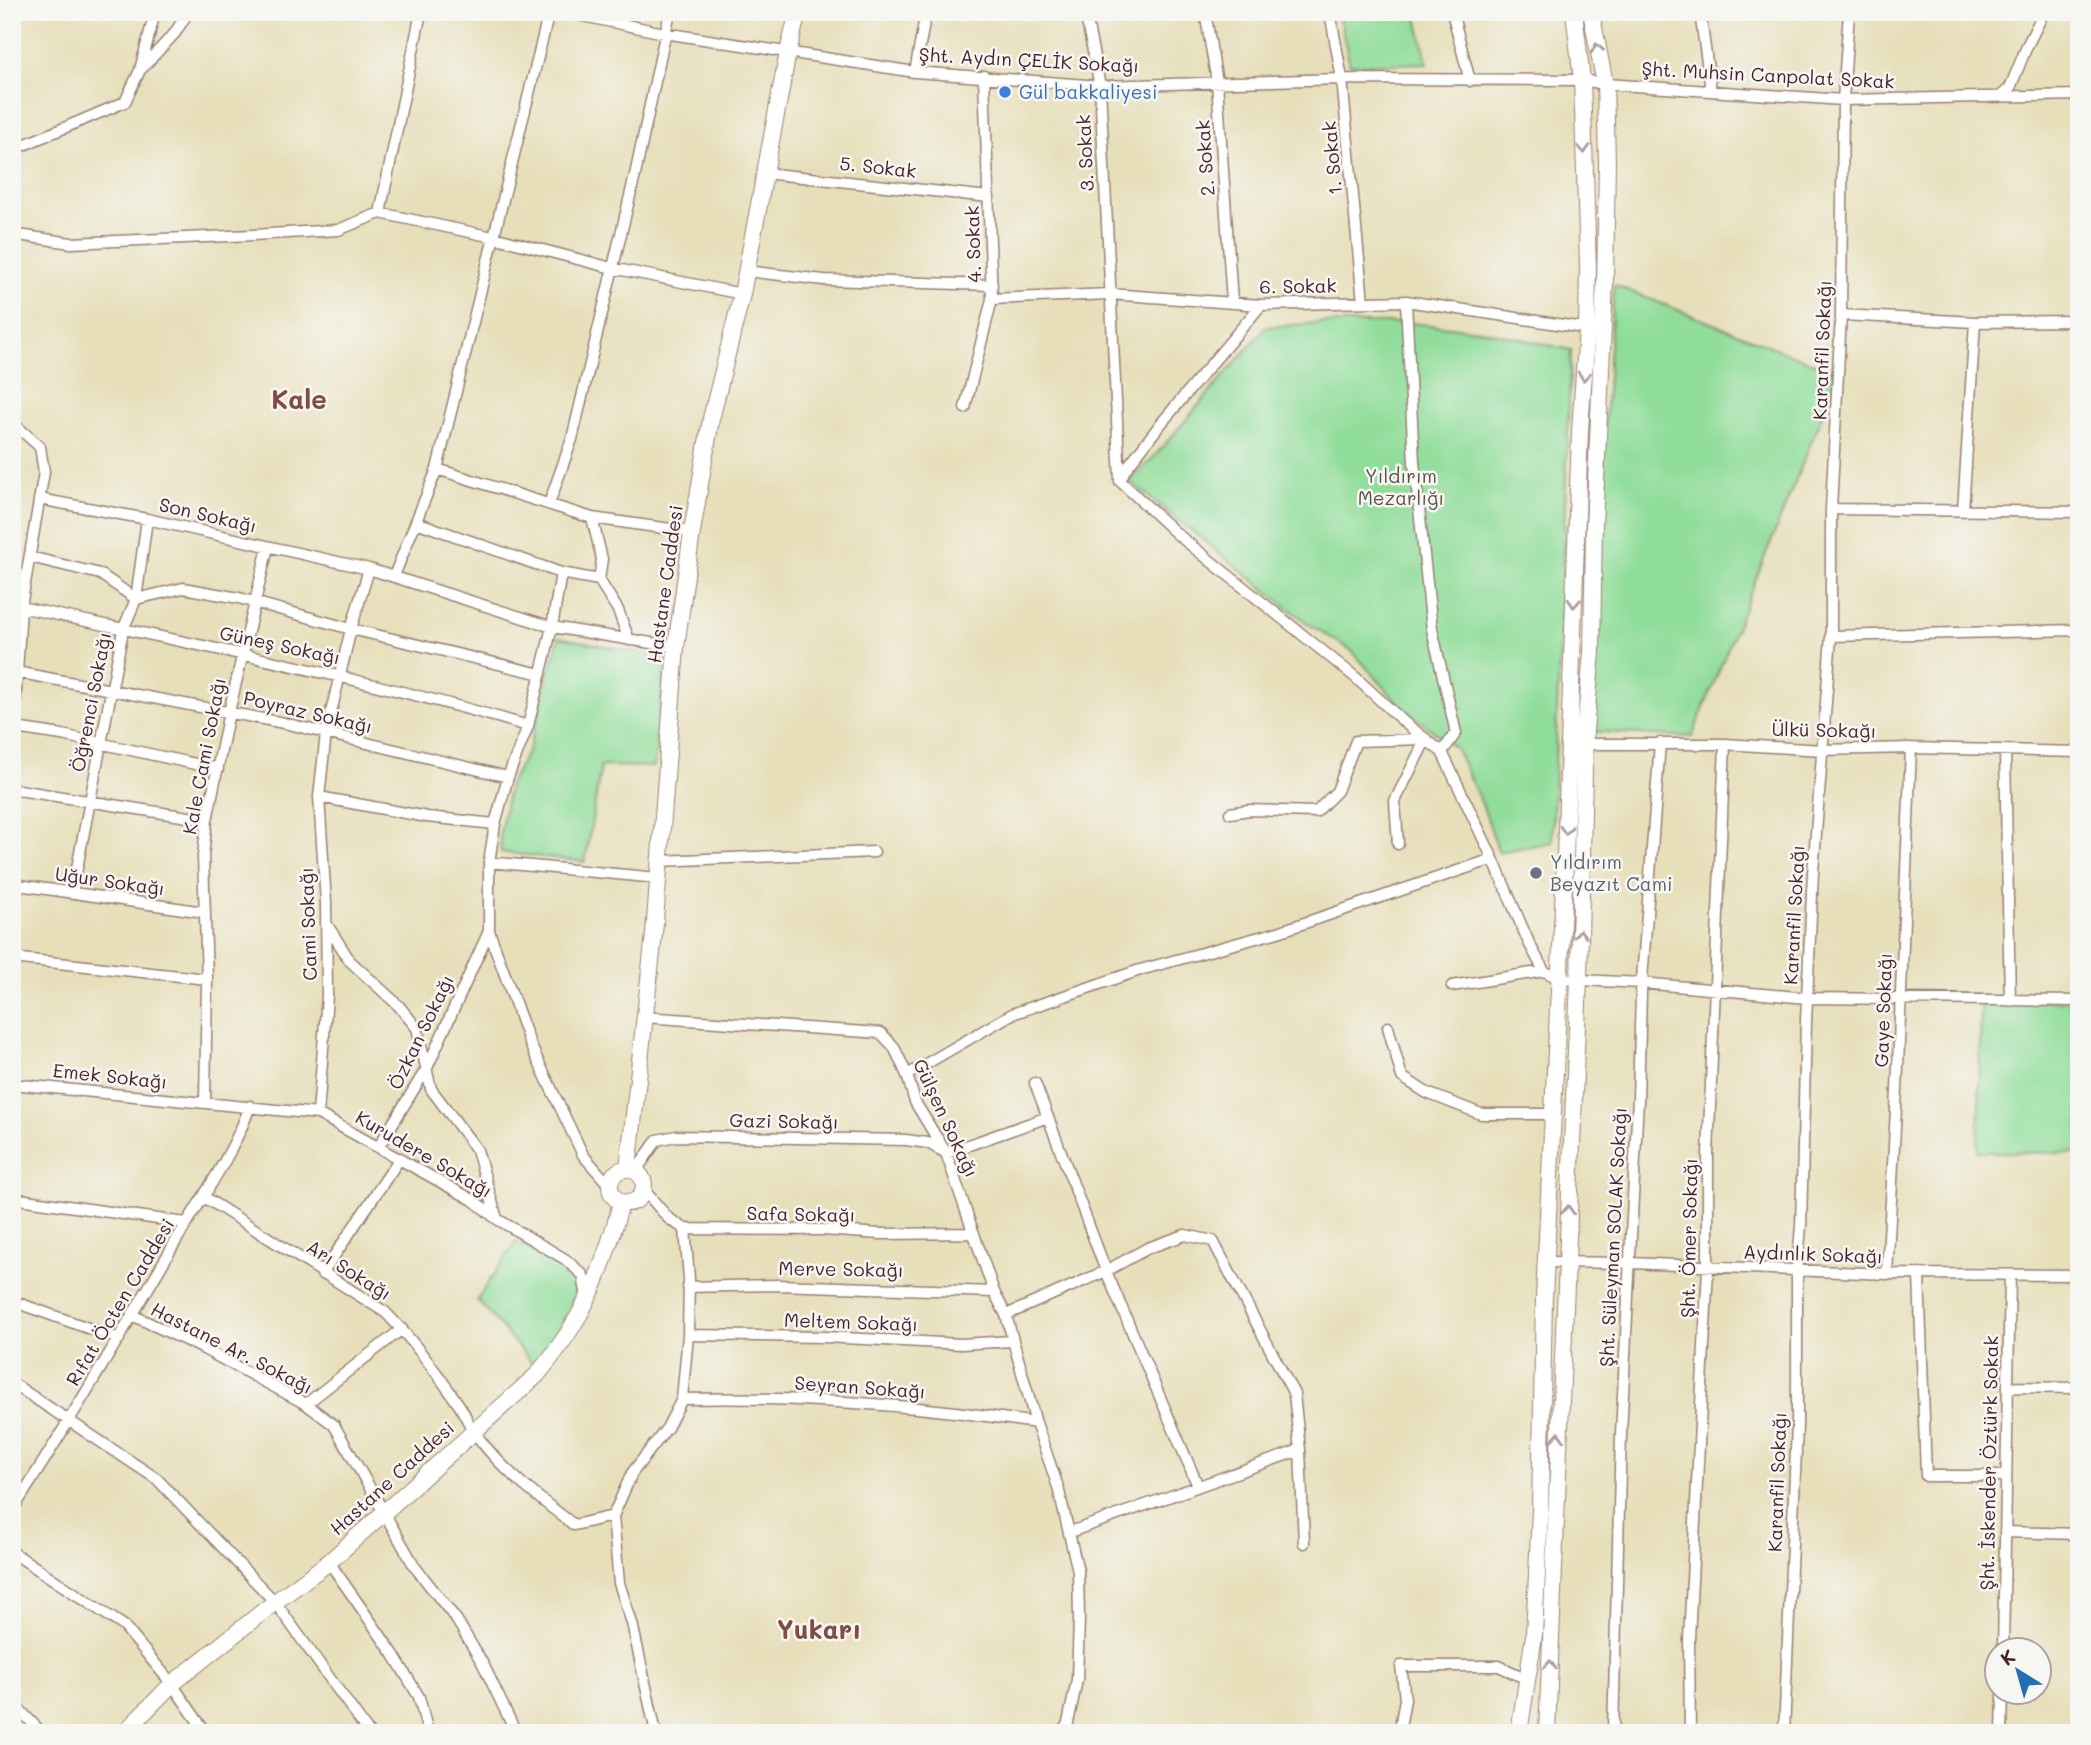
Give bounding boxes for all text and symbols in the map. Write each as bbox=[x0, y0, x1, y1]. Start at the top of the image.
street label: Şht. Aydın ÇELİK Sokağı bbox=[918, 41, 1140, 78]
one-way arrow bbox=[1590, 43, 1605, 54]
street label: Şht. Muhsin Canpolat Sokak bbox=[1641, 55, 1895, 94]
place label: Gül bakkaliyesi bbox=[1019, 79, 1158, 104]
marker: Gül bakkaliyesi bbox=[997, 84, 1013, 100]
street label: 3. Sokak bbox=[1070, 114, 1099, 192]
street label: 2. Sokak bbox=[1189, 119, 1220, 197]
street label: 1. Sokak bbox=[1316, 120, 1347, 196]
one-way arrow bbox=[1576, 143, 1591, 154]
street label: 5. Sokak bbox=[839, 150, 918, 183]
street label: 4. Sokak bbox=[959, 205, 986, 283]
street label: 6. Sokak bbox=[1259, 272, 1337, 299]
street label: Karanfil Sokağı bbox=[1807, 279, 1836, 420]
one-way arrow bbox=[1577, 371, 1592, 382]
district label: Kale bbox=[271, 382, 327, 416]
park label: Yıldırım Mezarlığı bbox=[1358, 463, 1444, 510]
street label: Son Sokağı bbox=[157, 491, 259, 538]
street label: Hastane Caddesi bbox=[641, 503, 688, 665]
one-way arrow bbox=[1567, 598, 1582, 609]
street label: Güneş Sokağı bbox=[217, 620, 343, 670]
street label: Öğrenci Sokağı bbox=[65, 630, 116, 774]
street label: Kale Cami Sokağı bbox=[176, 675, 231, 836]
street label: Poyraz Sokağı bbox=[241, 685, 375, 739]
street label: Ülkü Sokağı bbox=[1771, 716, 1877, 743]
one-way arrow bbox=[1558, 825, 1573, 836]
street label: Karanfil Sokağı bbox=[1777, 844, 1810, 986]
place label: Yıldırım Beyazıt Cami bbox=[1550, 849, 1673, 896]
street label: Uğur Sokağı bbox=[54, 860, 167, 901]
marker: Yıldırım Beyazıt Cami bbox=[1528, 865, 1544, 881]
street label: Cami Sokağı bbox=[293, 867, 322, 981]
one-way arrow bbox=[1572, 928, 1587, 939]
street label: Gaye Sokağı bbox=[1868, 952, 1897, 1068]
street label: Özkan Sokağı bbox=[382, 970, 459, 1093]
street label: Gülşen Sokağı bbox=[908, 1054, 985, 1181]
street label: Emek Sokağı bbox=[52, 1057, 168, 1094]
street label: Kurudere Sokağı bbox=[351, 1104, 497, 1203]
street label: Gazi Sokağı bbox=[729, 1107, 839, 1134]
street label: Şht. Süleyman SOLAK Sokağı bbox=[1593, 1107, 1632, 1367]
street label: Şht. Ömer Sokağı bbox=[1675, 1158, 1702, 1318]
street label: Safa Sokağı bbox=[746, 1200, 856, 1227]
one-way arrow bbox=[1560, 1204, 1575, 1215]
street label: Rıfat Öcten Caddesi bbox=[60, 1213, 179, 1390]
street label: Arı Sokağı bbox=[302, 1234, 396, 1306]
street label: Aydınlık Sokağı bbox=[1743, 1239, 1883, 1268]
street label: Merve Sokağı bbox=[778, 1255, 904, 1282]
street label: Hastane Ar. Sokağı bbox=[147, 1296, 317, 1399]
street label: Meltem Sokağı bbox=[784, 1307, 918, 1336]
street label: Şht. İskender Öztürk Sokak bbox=[1974, 1335, 2003, 1591]
street label: Seyran Sokağı bbox=[794, 1369, 926, 1404]
street label: Karanfil Sokağı bbox=[1762, 1411, 1791, 1552]
street label: Hastane Caddesi bbox=[324, 1415, 459, 1540]
one-way arrow bbox=[1551, 1431, 1566, 1442]
district label: Yukarı bbox=[777, 1612, 861, 1646]
north arrow bbox=[1982, 1636, 2052, 1706]
text: K bbox=[1995, 1643, 2020, 1671]
one-way arrow bbox=[1543, 1659, 1558, 1670]

